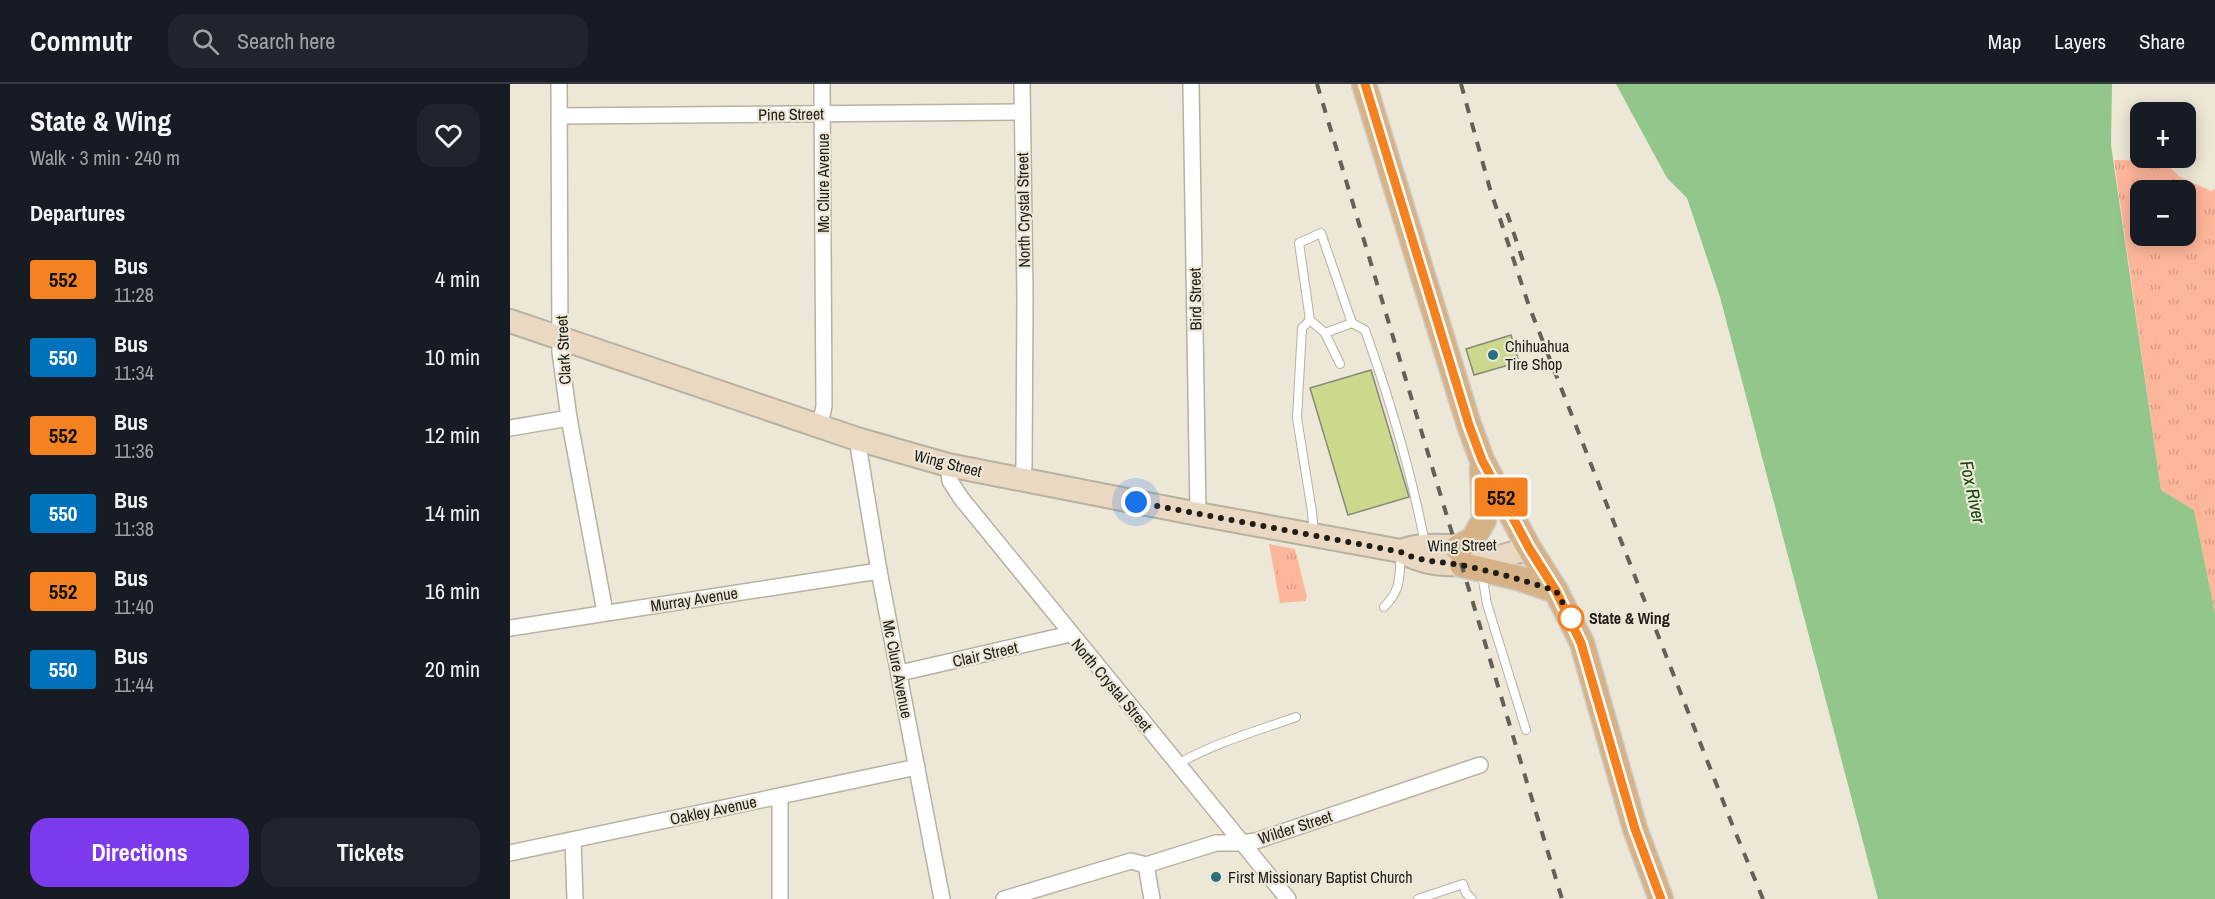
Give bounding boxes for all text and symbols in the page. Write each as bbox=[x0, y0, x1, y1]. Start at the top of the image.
search box bbox=[168, 14, 588, 68]
text: Commutr bbox=[30, 22, 132, 60]
icon: search bbox=[189, 25, 222, 58]
text: Search here bbox=[237, 26, 335, 56]
text: Map bbox=[1988, 27, 2021, 56]
text: Layers bbox=[2054, 27, 2106, 56]
text: Share bbox=[2139, 27, 2185, 56]
text: State & Wing bbox=[30, 102, 171, 140]
street label: Pine Street bbox=[758, 102, 824, 126]
map controls bbox=[2130, 102, 2196, 246]
button: + bbox=[2130, 102, 2196, 168]
button: heart bbox=[417, 104, 480, 167]
street label: Mc Clure Avenue bbox=[812, 133, 834, 233]
text: Walk · 3 min · 240 m bbox=[30, 144, 180, 171]
street label: North Crystal Street bbox=[1011, 152, 1035, 268]
button: − bbox=[2130, 180, 2196, 246]
text: Departures bbox=[30, 198, 125, 228]
text: Bus bbox=[114, 251, 148, 281]
text: 4 min bbox=[435, 264, 480, 294]
text: 552 bbox=[49, 265, 77, 294]
street label: Bird Street bbox=[1183, 267, 1207, 331]
text: 11:28 bbox=[114, 281, 154, 308]
street label: Clark Street bbox=[550, 314, 576, 385]
text: Bus bbox=[114, 329, 148, 359]
place label: Chihuahua Tire Shop bbox=[1505, 335, 1570, 375]
text: 10 min bbox=[425, 342, 480, 372]
text: 550 bbox=[49, 343, 77, 372]
marker: Chihuahua Tire Shop bbox=[1486, 348, 1500, 362]
text: 11:34 bbox=[114, 359, 154, 386]
text: Bus bbox=[114, 407, 148, 437]
text: 12 min bbox=[425, 420, 480, 450]
text: 552 bbox=[49, 421, 77, 450]
text: 11:36 bbox=[114, 437, 154, 464]
street label: Wing Street bbox=[912, 444, 985, 482]
water label: Fox River bbox=[1954, 458, 1992, 527]
line badge: 552 bbox=[1466, 478, 1536, 516]
text: 552 bbox=[1487, 483, 1515, 512]
text: Bus bbox=[114, 485, 148, 515]
your location bbox=[1121, 487, 1151, 517]
text: 14 min bbox=[425, 498, 480, 528]
text: 550 bbox=[49, 499, 77, 528]
text: 11:38 bbox=[114, 515, 154, 542]
street label: Wing Street bbox=[1427, 533, 1497, 557]
text: Bus bbox=[114, 563, 148, 593]
text: 16 min bbox=[425, 576, 480, 606]
text: 552 bbox=[49, 577, 77, 606]
street label: Murray Avenue bbox=[649, 581, 739, 617]
text: 11:40 bbox=[114, 593, 154, 620]
marker: State & Wing bbox=[1558, 605, 1584, 631]
place label: State & Wing bbox=[1589, 607, 1670, 629]
street label: Mc Clure Avenue bbox=[878, 618, 918, 720]
street label: North Crystal Street bbox=[1067, 634, 1158, 736]
street label: Clair Street bbox=[950, 636, 1020, 672]
text: Bus bbox=[114, 641, 148, 671]
text: 20 min bbox=[425, 654, 480, 684]
text: 550 bbox=[49, 655, 77, 684]
text: 11:44 bbox=[114, 671, 154, 698]
street label: Oakley Avenue bbox=[668, 790, 758, 830]
street label: Wilder Street bbox=[1255, 805, 1335, 849]
button: Directions bbox=[30, 818, 249, 887]
button: Tickets bbox=[261, 818, 480, 887]
place label: First Missionary Baptist Church bbox=[1228, 866, 1412, 888]
marker: First Missionary Baptist Church bbox=[1209, 870, 1223, 884]

